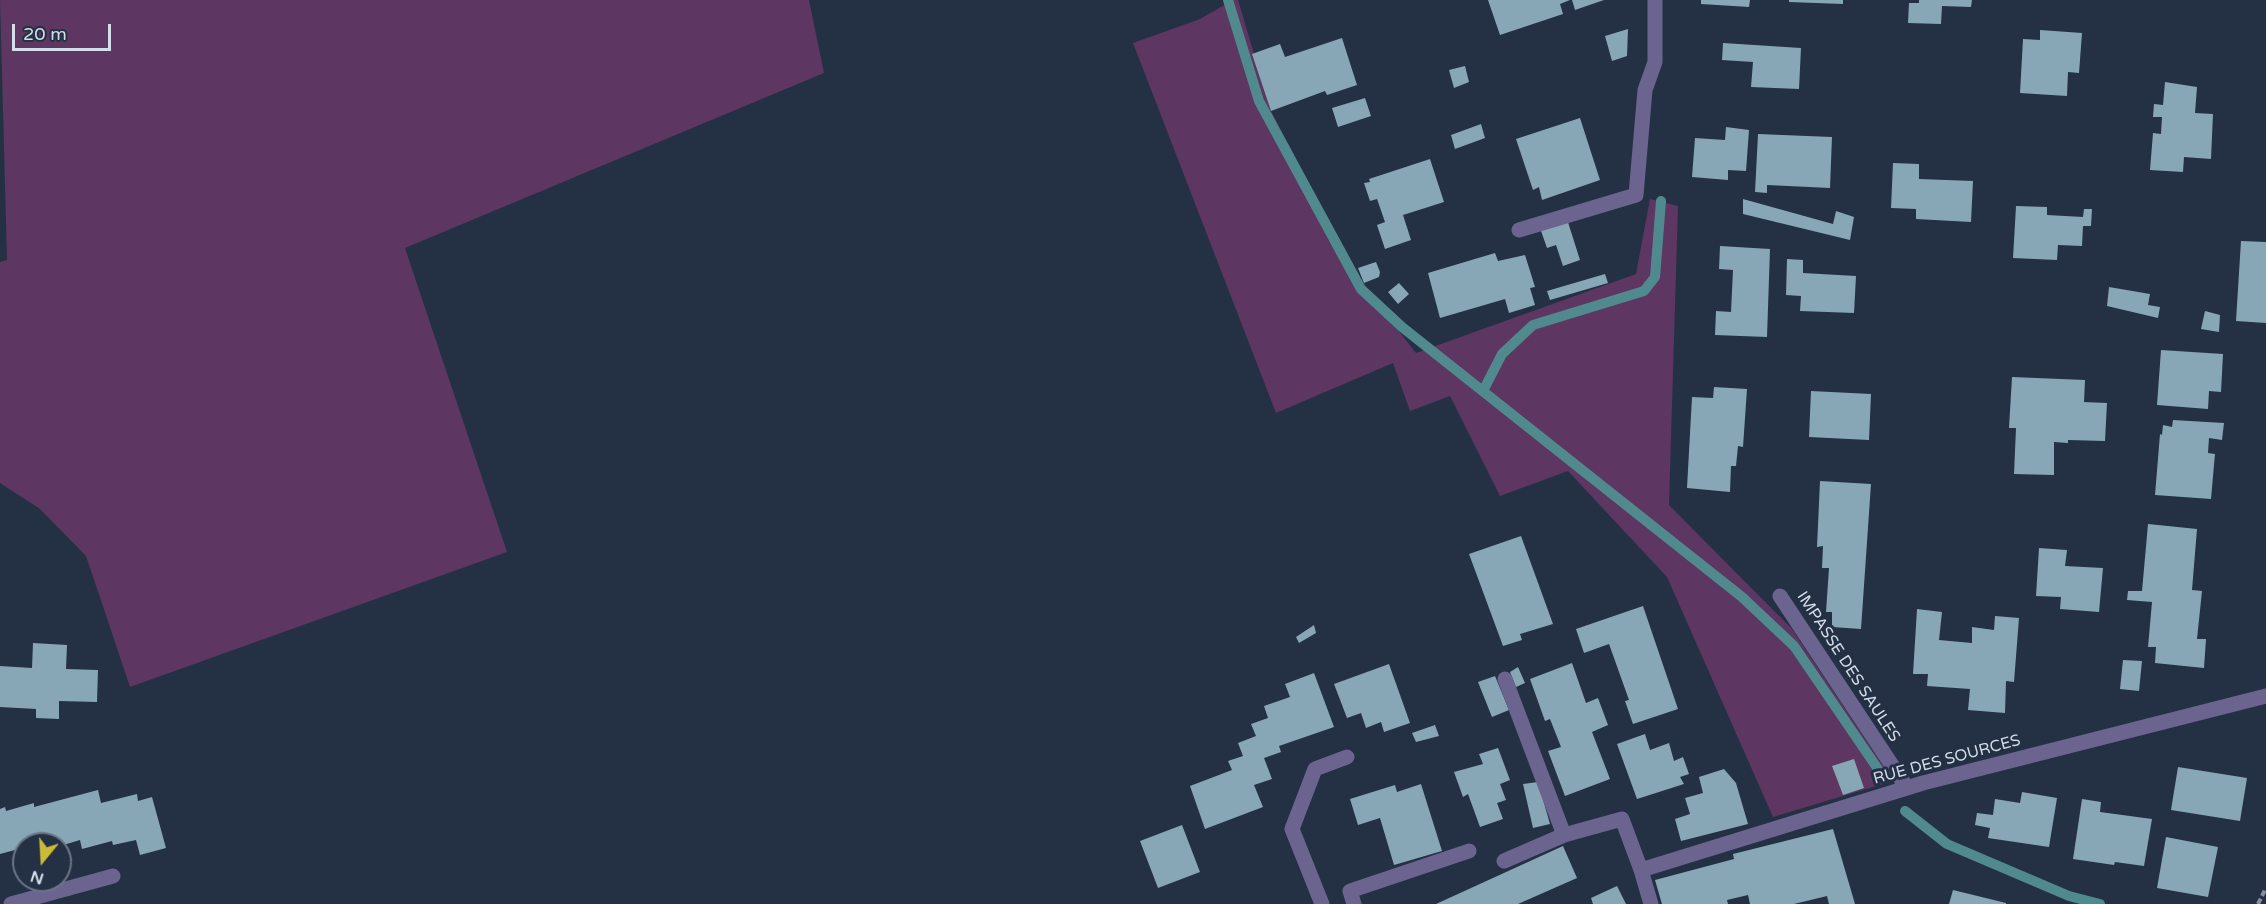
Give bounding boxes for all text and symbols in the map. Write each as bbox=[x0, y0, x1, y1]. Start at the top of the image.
scale bar bbox=[15, 12, 114, 50]
text: 20 m bbox=[23, 23, 67, 45]
street label: IMPASSE DES SAULES bbox=[1792, 588, 1904, 746]
street label: RUE DES SOURCES bbox=[1871, 731, 2023, 789]
north arrow bbox=[12, 832, 72, 892]
text: N bbox=[28, 866, 46, 889]

